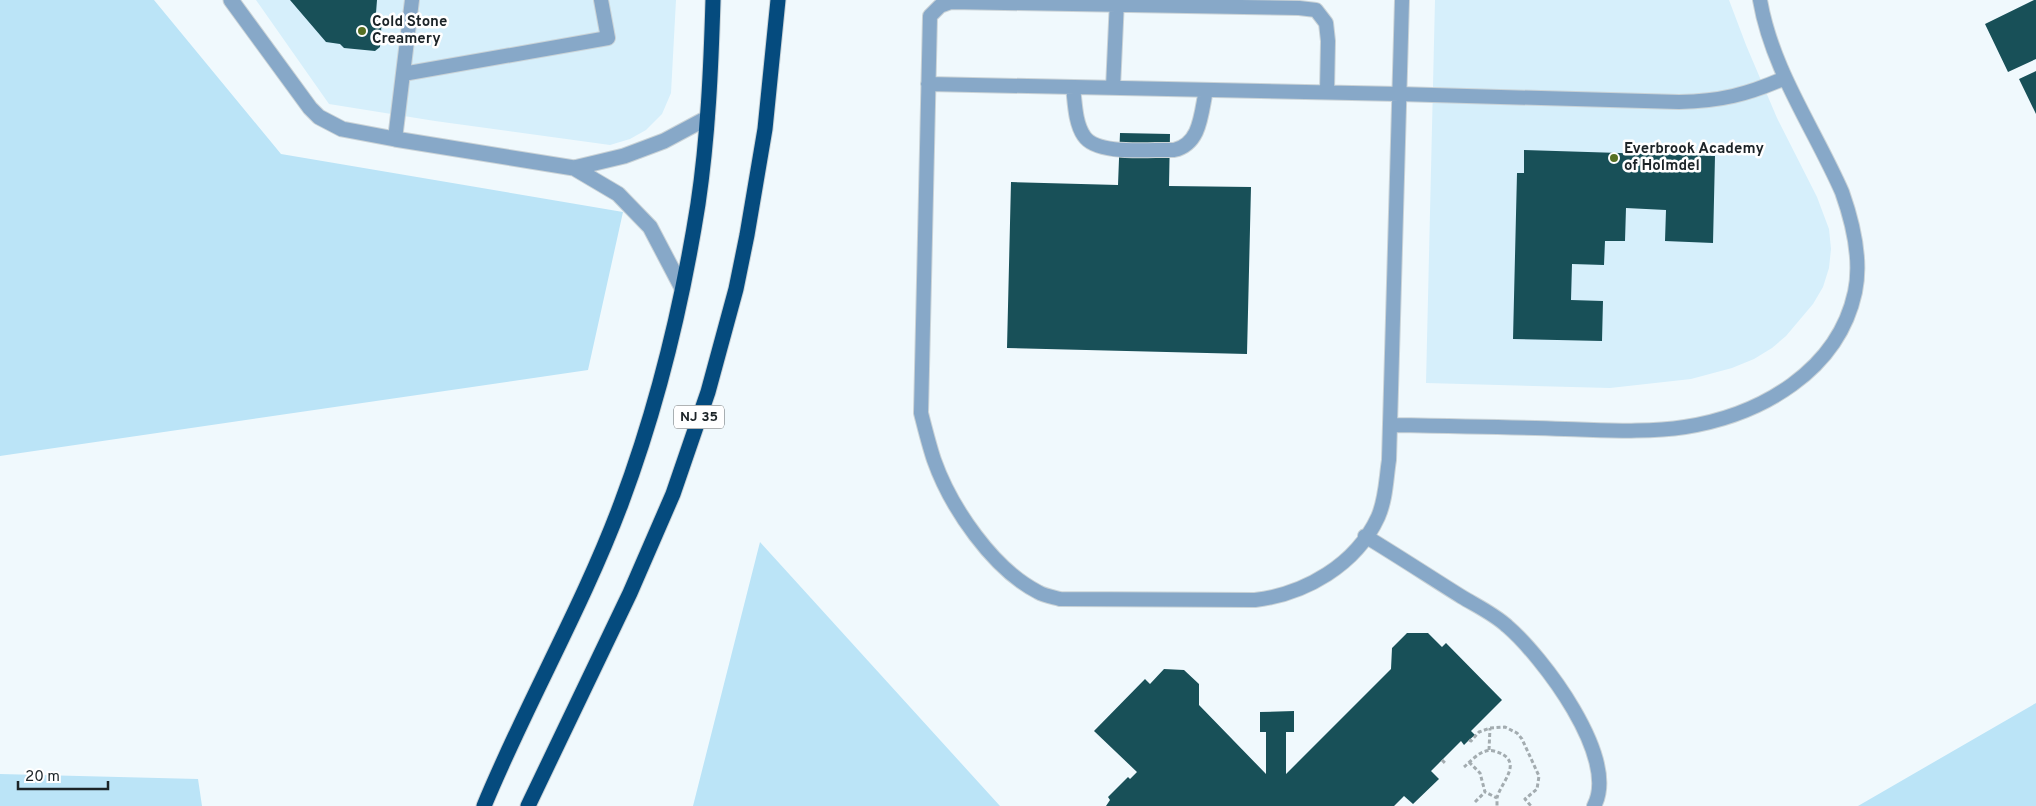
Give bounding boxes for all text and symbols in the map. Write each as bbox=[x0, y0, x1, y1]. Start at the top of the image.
place label: Cold Stone Creamery bbox=[372, 13, 447, 49]
marker: Cold Stone Creamery bbox=[356, 25, 368, 37]
place label: Everbrook Academy of Holmdel bbox=[1624, 140, 1764, 176]
marker: Everbrook Academy of Holmdel bbox=[1608, 152, 1620, 164]
road number: NJ 35 bbox=[674, 406, 724, 428]
scale bar bbox=[18, 758, 108, 790]
text: 20 m bbox=[25, 768, 60, 787]

